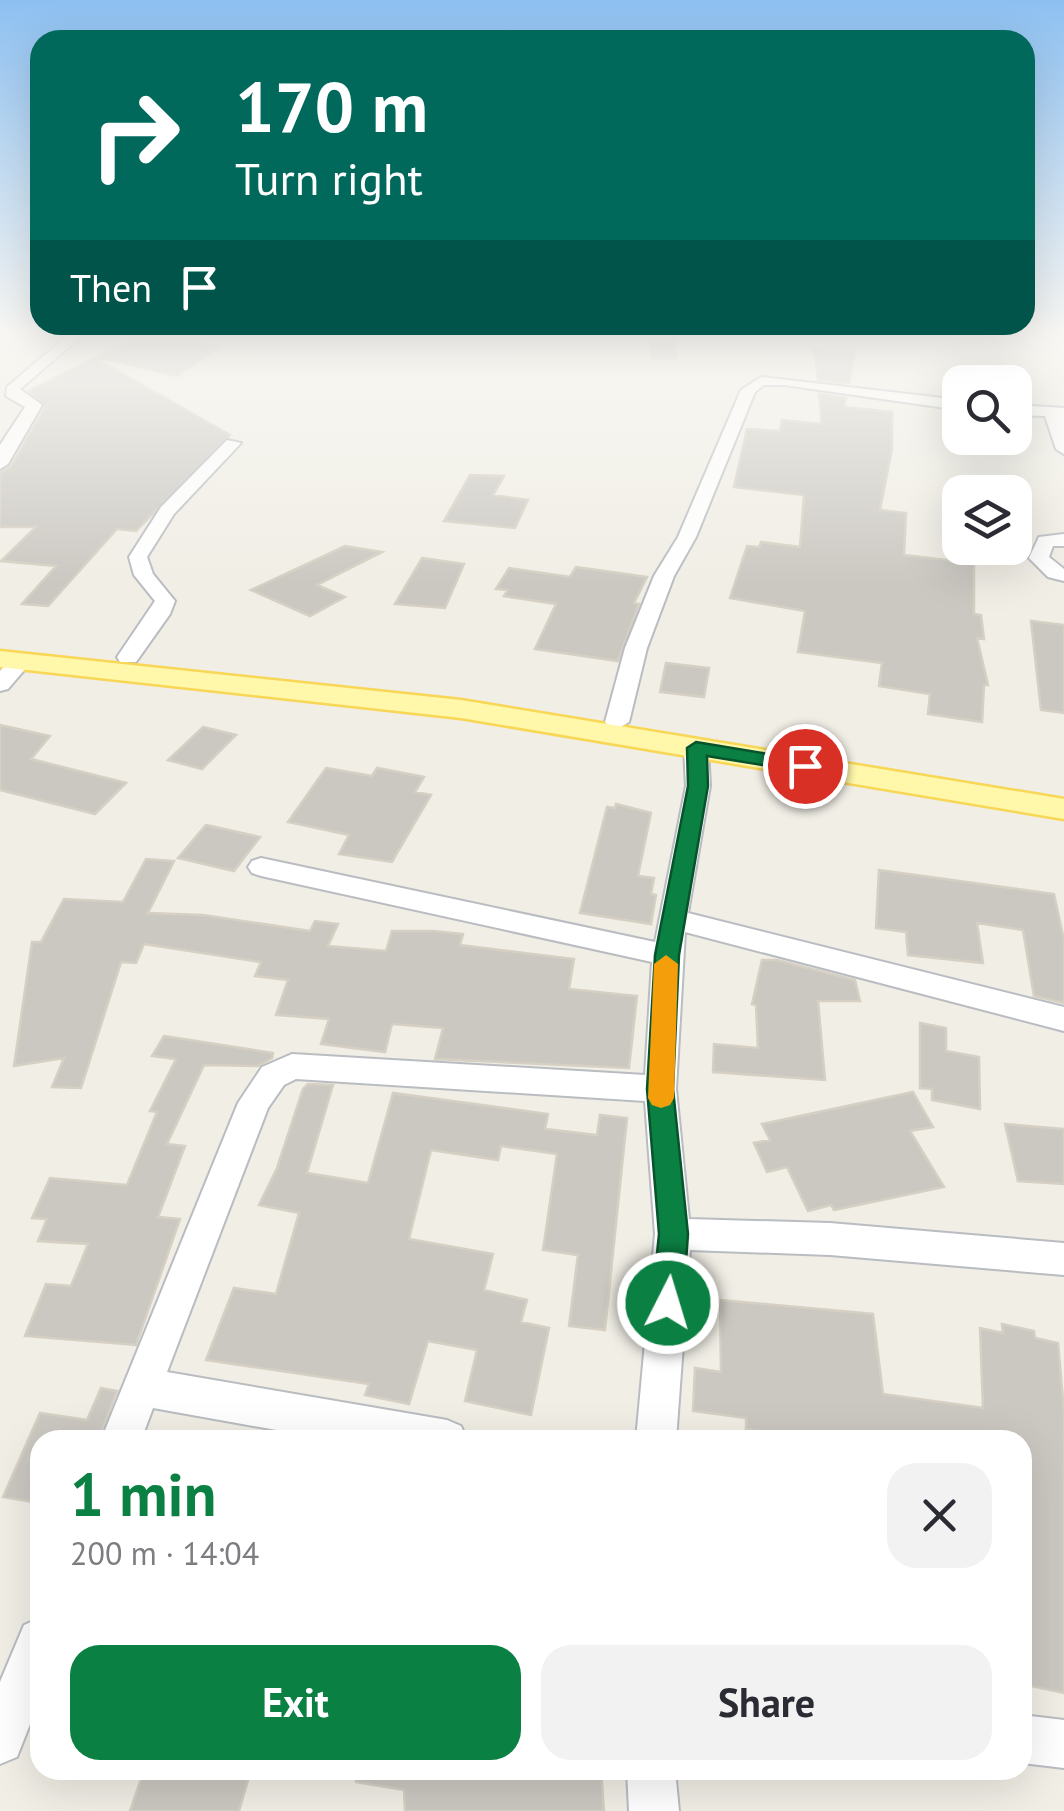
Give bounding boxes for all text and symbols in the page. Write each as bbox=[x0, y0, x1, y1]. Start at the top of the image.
text: 170 m bbox=[235, 61, 428, 151]
icon: right bbox=[70, 70, 200, 200]
text: Turn right bbox=[235, 149, 423, 207]
icon: arrive bbox=[172, 260, 227, 315]
text: Then bbox=[70, 263, 152, 312]
map controls bbox=[942, 365, 1032, 565]
button: search bbox=[942, 365, 1032, 455]
button: layers bbox=[942, 475, 1032, 565]
pin bbox=[763, 724, 848, 809]
icon: arrive bbox=[778, 739, 833, 794]
position arrow bbox=[616, 1251, 720, 1355]
text: 1 min bbox=[70, 1455, 216, 1533]
button: close bbox=[887, 1463, 992, 1568]
text: 200 m · 14:04 bbox=[70, 1532, 259, 1574]
button: Exit bbox=[70, 1645, 521, 1760]
button: Share bbox=[541, 1645, 992, 1760]

